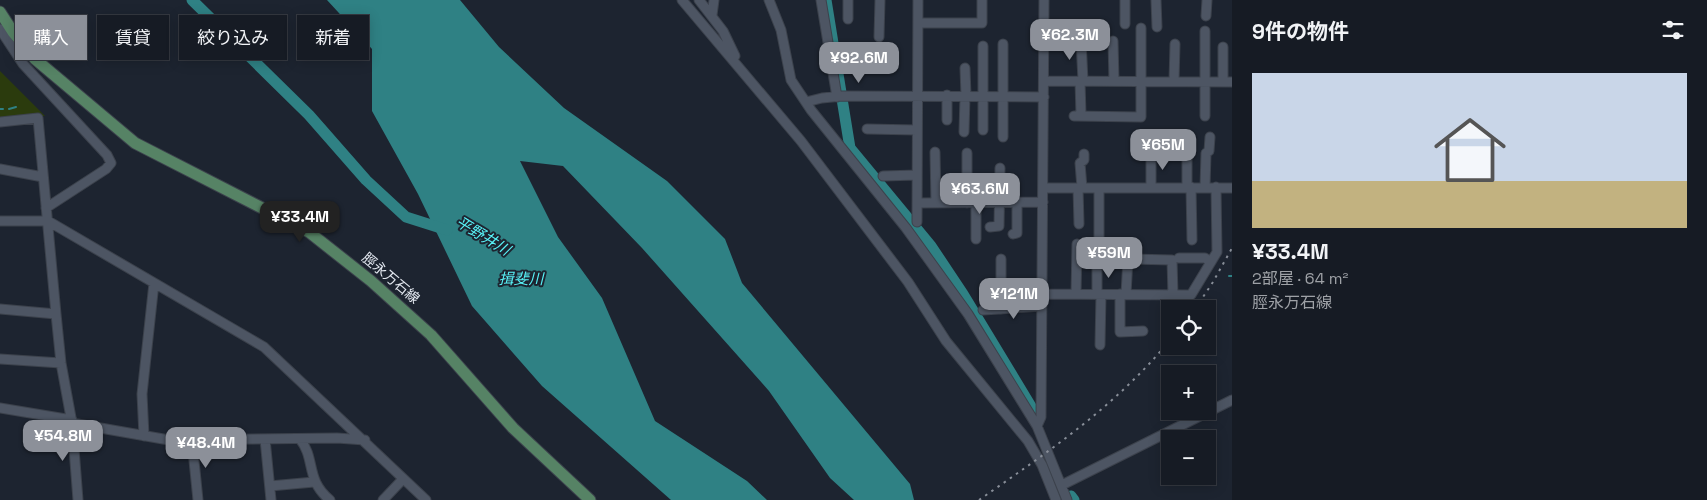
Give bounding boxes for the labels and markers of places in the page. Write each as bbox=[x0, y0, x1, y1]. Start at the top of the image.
pin: ¥62.3M bbox=[1029, 18, 1111, 61]
pin: ¥92.6M bbox=[818, 42, 900, 84]
pin: ¥65M bbox=[1133, 128, 1193, 171]
pin: ¥63.6M bbox=[939, 172, 1021, 215]
pin: ¥33.4M bbox=[259, 200, 341, 243]
pin: ¥59M bbox=[1079, 236, 1139, 279]
pin: ¥121M bbox=[979, 278, 1049, 320]
pin: ¥54.8M bbox=[22, 420, 104, 462]
pin: ¥48.4M bbox=[165, 426, 247, 469]

